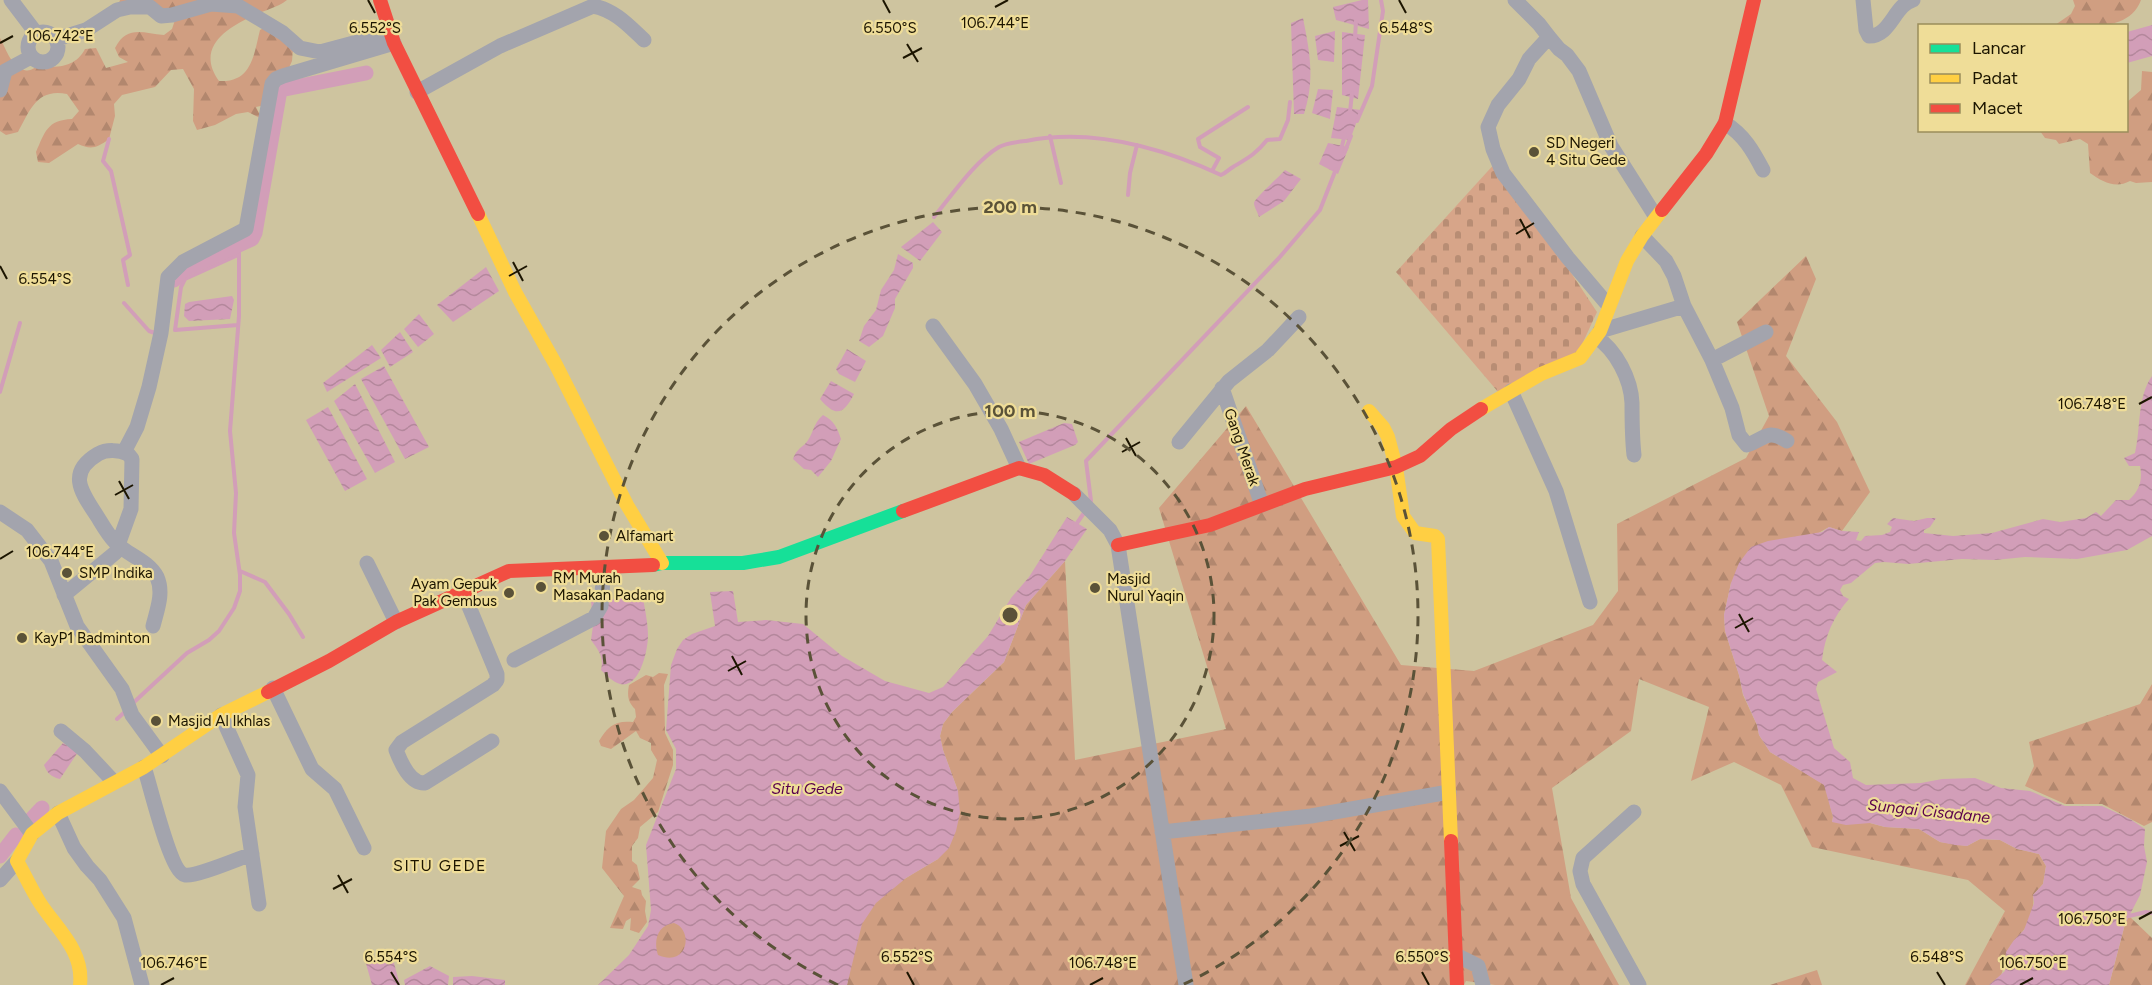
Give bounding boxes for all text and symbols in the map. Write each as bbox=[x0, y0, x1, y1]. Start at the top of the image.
text: 106.744°E bbox=[961, 14, 1029, 32]
text: 6.552°S bbox=[349, 19, 401, 37]
text: 6.550°S bbox=[863, 19, 917, 37]
text: 6.548°S bbox=[1379, 19, 1433, 37]
legend bbox=[1918, 24, 2128, 132]
text: 106.742°E bbox=[26, 27, 94, 45]
text: Lancar bbox=[1972, 37, 2026, 59]
text: Padat bbox=[1972, 67, 2018, 89]
text: Macet bbox=[1972, 97, 2023, 119]
place label: SD Negeri 4 Situ Gede bbox=[1546, 134, 1626, 169]
marker: SD Negeri 4 Situ Gede bbox=[1527, 145, 1541, 159]
text: 200 m bbox=[983, 196, 1037, 218]
text: 6.554°S bbox=[19, 270, 71, 288]
text: 106.748°E bbox=[2058, 395, 2126, 413]
text: 100 m bbox=[985, 400, 1035, 422]
street label: Gang Merak bbox=[1220, 406, 1264, 489]
place label: Alfamart bbox=[616, 527, 674, 545]
marker: Alfamart bbox=[597, 529, 611, 543]
text: 106.744°E bbox=[26, 543, 94, 561]
place label: SMP Indika bbox=[79, 564, 153, 582]
marker: SMP Indika bbox=[60, 566, 74, 580]
place label: RM Murah Masakan Padang bbox=[553, 569, 665, 604]
place label: Masjid Nurul Yaqin bbox=[1107, 570, 1184, 605]
place label: Ayam Gepuk Pak Gembus bbox=[411, 575, 498, 610]
marker: RM Murah Masakan Padang bbox=[534, 580, 548, 594]
marker: Masjid Nurul Yaqin bbox=[1088, 581, 1102, 595]
marker: Ayam Gepuk Pak Gembus bbox=[502, 586, 516, 600]
centre of rings bbox=[1000, 605, 1020, 625]
place label: KayP1 Badminton bbox=[34, 629, 150, 647]
marker: KayP1 Badminton bbox=[15, 631, 29, 645]
place label: Masjid Al Ikhlas bbox=[168, 712, 270, 730]
marker: Masjid Al Ikhlas bbox=[149, 714, 163, 728]
water label: Situ Gede bbox=[771, 779, 843, 798]
water label: Sungai Cisadane bbox=[1867, 795, 1991, 827]
district label: SITU GEDE bbox=[393, 856, 487, 875]
text: 106.750°E bbox=[2058, 910, 2126, 928]
text: 6.554°S bbox=[365, 948, 417, 966]
text: 6.552°S bbox=[881, 948, 933, 966]
text: 6.550°S bbox=[1395, 948, 1449, 966]
text: 6.548°S bbox=[1910, 948, 1964, 966]
text: 106.746°E bbox=[140, 954, 208, 972]
text: 106.748°E bbox=[1069, 954, 1137, 972]
text: 106.750°E bbox=[1999, 954, 2067, 972]

